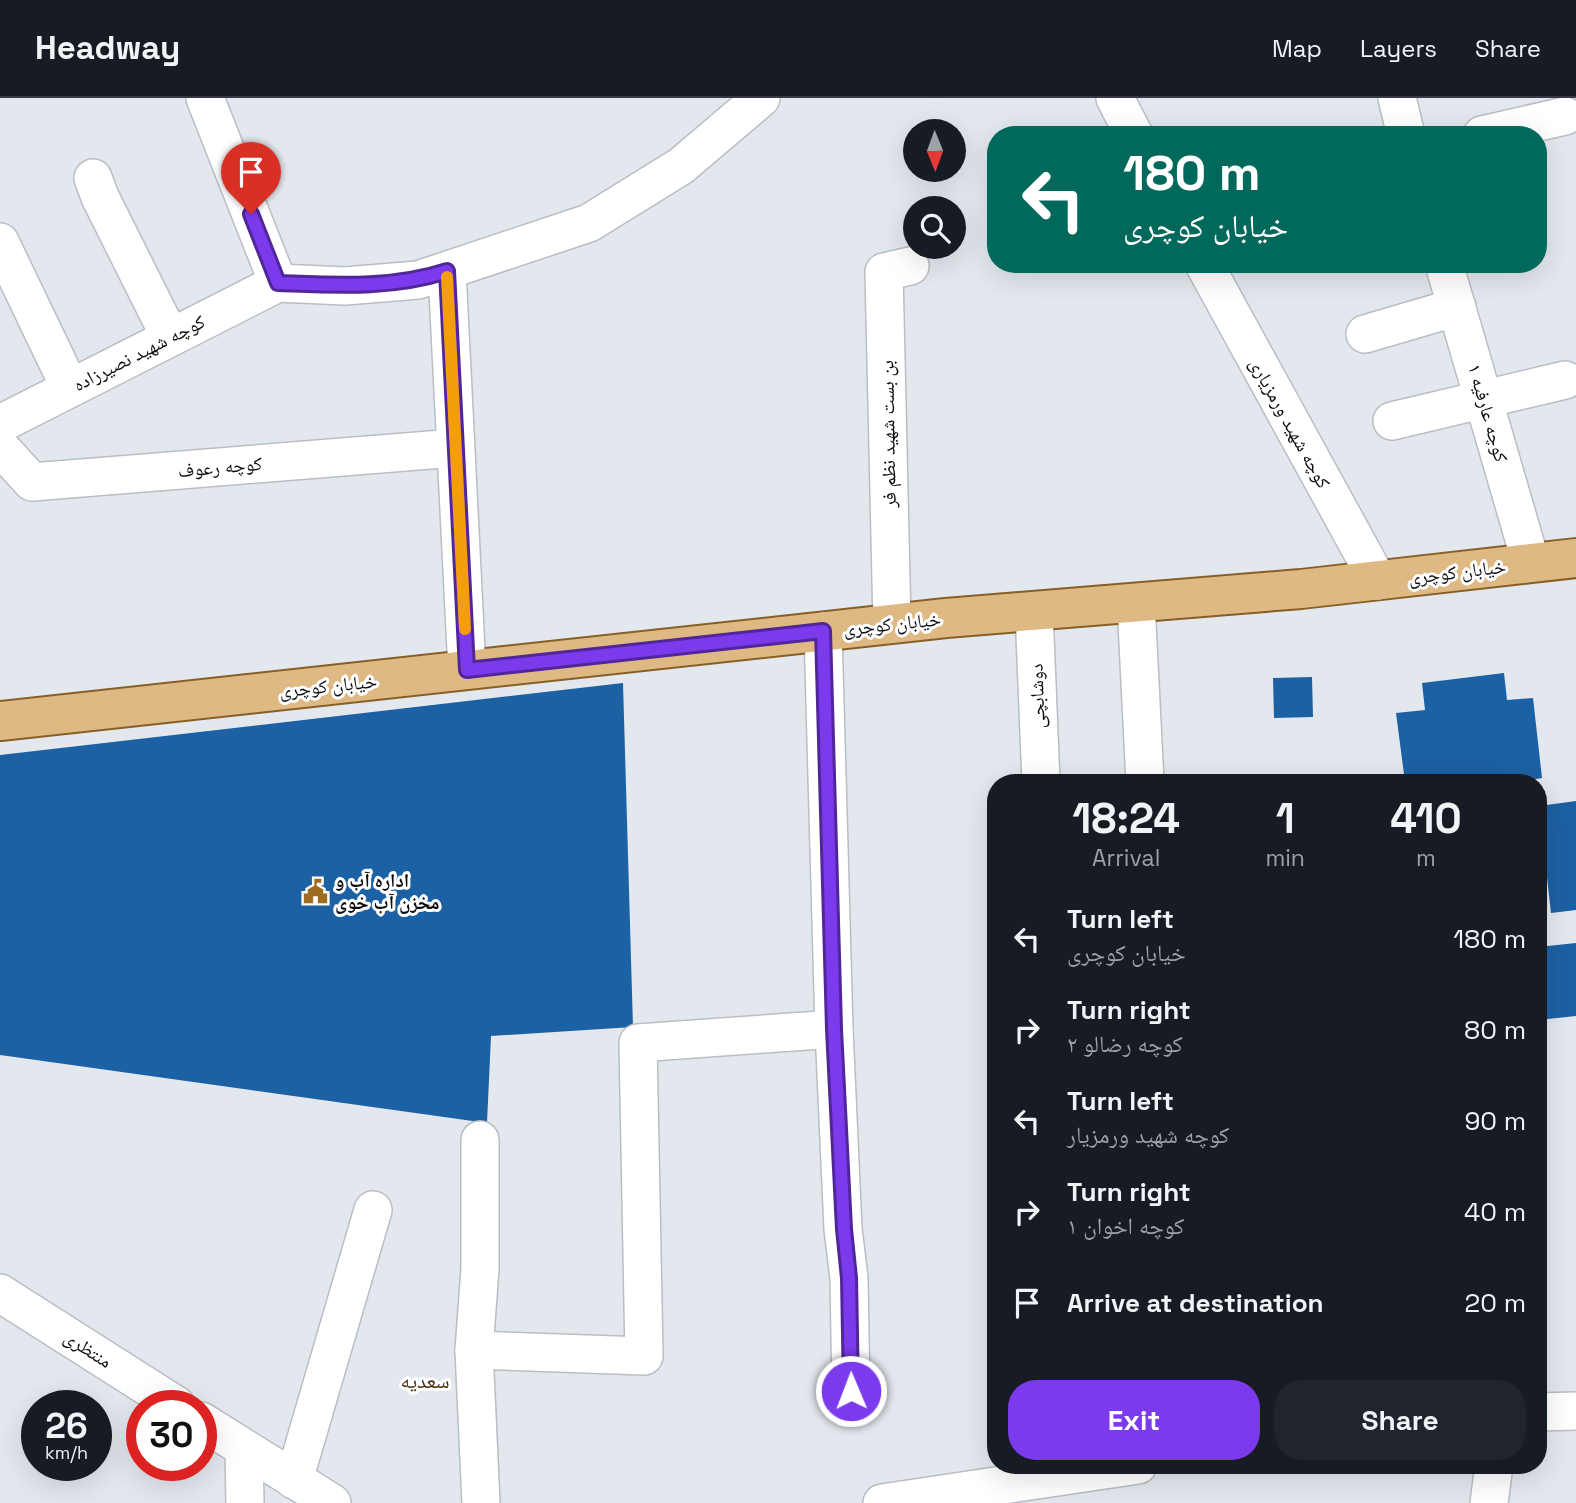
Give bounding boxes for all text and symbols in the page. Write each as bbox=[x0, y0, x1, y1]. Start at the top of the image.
text: Headway bbox=[35, 27, 180, 69]
text: Map bbox=[1272, 33, 1322, 64]
text: Layers bbox=[1360, 33, 1437, 64]
text: Share bbox=[1475, 33, 1541, 64]
north arrow bbox=[903, 119, 966, 182]
map controls bbox=[903, 119, 966, 259]
pin bbox=[221, 142, 281, 214]
text: 180 m bbox=[1123, 142, 1261, 204]
icon: arrive bbox=[232, 153, 270, 191]
icon: left bbox=[1008, 154, 1099, 245]
button: search bbox=[903, 196, 966, 259]
text: خیابان کوچری bbox=[1123, 206, 1288, 246]
street label: کوچه شهید نصیرزاده bbox=[69, 309, 209, 397]
street label: کوچه شهید ورمزیاری bbox=[1244, 353, 1336, 493]
street label: بن بست شهید نظم فر bbox=[874, 360, 902, 509]
street label: کوچه عارفیه ۱ bbox=[1462, 361, 1514, 465]
street label: کوچه رعوف bbox=[177, 451, 263, 483]
street label: خیابان کوچری bbox=[1407, 554, 1507, 590]
street label: خیابان کوچری bbox=[842, 606, 942, 642]
street label: دوشابچی bbox=[1023, 663, 1051, 729]
street label: خیابان کوچری bbox=[278, 668, 378, 704]
text: 18:24 bbox=[1072, 792, 1180, 845]
text: 1 bbox=[1276, 792, 1295, 845]
text: 410 bbox=[1390, 792, 1462, 845]
text: Arrival bbox=[1092, 843, 1160, 873]
text: min bbox=[1265, 843, 1305, 873]
text: m bbox=[1416, 843, 1436, 873]
place label: اداره آب و مخزن آب خوی bbox=[335, 868, 440, 915]
public building icon: اداره آب و مخزن آب خوی bbox=[301, 877, 329, 905]
text: Turn left bbox=[1067, 902, 1174, 936]
icon: left bbox=[1008, 920, 1046, 958]
text: 180 m bbox=[1453, 922, 1526, 956]
text: خیابان کوچری bbox=[1067, 938, 1186, 968]
text: Turn right bbox=[1067, 993, 1191, 1027]
icon: right bbox=[1008, 1011, 1046, 1049]
text: 80 m bbox=[1464, 1013, 1526, 1047]
text: کوچه رضالو ۲ bbox=[1067, 1029, 1183, 1059]
text: Turn left bbox=[1067, 1084, 1174, 1118]
icon: left bbox=[1008, 1102, 1046, 1140]
text: 90 m bbox=[1464, 1104, 1526, 1138]
text: کوچه شهید ورمزیار bbox=[1067, 1120, 1229, 1150]
text: Turn right bbox=[1067, 1175, 1191, 1209]
icon: right bbox=[1008, 1193, 1046, 1231]
text: 40 m bbox=[1464, 1195, 1526, 1229]
text: کوچه اخوان ۱ bbox=[1067, 1211, 1184, 1241]
icon: arrive bbox=[1008, 1284, 1046, 1322]
text: Arrive at destination bbox=[1067, 1286, 1324, 1320]
text: 20 m bbox=[1465, 1286, 1526, 1320]
street label: منتظری bbox=[59, 1324, 117, 1374]
position arrow bbox=[814, 1354, 888, 1428]
district label: سعدیه bbox=[400, 1367, 450, 1394]
button: Exit bbox=[1008, 1380, 1260, 1460]
button: Share bbox=[1274, 1380, 1526, 1460]
speed limit sign: 30 bbox=[126, 1390, 217, 1481]
text: 26 bbox=[45, 1404, 88, 1448]
text: km/h bbox=[45, 1441, 88, 1464]

